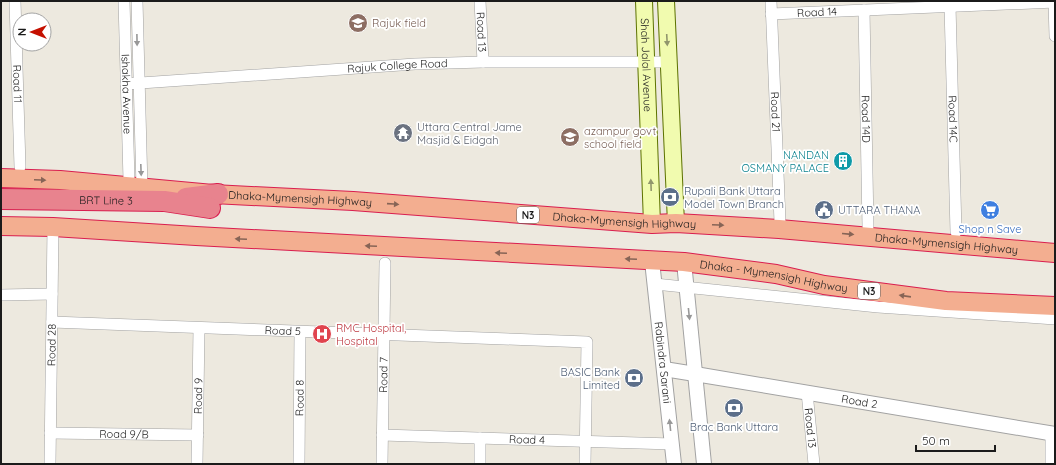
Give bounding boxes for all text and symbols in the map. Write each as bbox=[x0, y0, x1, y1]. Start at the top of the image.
street label: Road 14 bbox=[797, 4, 837, 20]
north arrow bbox=[12, 12, 52, 52]
school or university icon: Rajuk field bbox=[347, 12, 369, 34]
street label: Road 13 bbox=[474, 12, 490, 53]
place label: Rajuk field bbox=[372, 16, 426, 30]
street label: Shah Jalal Avenue bbox=[638, 18, 655, 112]
text: N bbox=[15, 28, 29, 36]
one-way arrow bbox=[134, 34, 141, 46]
one-way arrow bbox=[664, 34, 671, 46]
street label: Ishakha Avenue bbox=[118, 54, 135, 134]
street label: Rajuk College Road bbox=[347, 56, 448, 76]
street label: Road 11 bbox=[10, 65, 25, 103]
street label: Road 21 bbox=[768, 91, 783, 132]
street label: Road 14D bbox=[859, 95, 873, 143]
street label: Road 14C bbox=[945, 95, 961, 143]
place label: Uttara Central Jame Masjid & Eidgah bbox=[417, 120, 522, 147]
temple icon: Uttara Central Jame Masjid & Eidgah bbox=[392, 122, 414, 144]
place label: azampur govt school field bbox=[584, 124, 656, 151]
school or university icon: azampur govt school field bbox=[559, 126, 581, 148]
place label: NANDAN OSMANY PALACE bbox=[741, 148, 829, 175]
building icon: NANDAN OSMANY PALACE bbox=[832, 150, 854, 172]
one-way arrow bbox=[138, 164, 144, 177]
one-way arrow bbox=[34, 176, 46, 183]
one-way arrow bbox=[648, 178, 654, 191]
place label: Rupali Bank Uttara Model Town Branch bbox=[684, 184, 784, 211]
bank icon: Rupali Bank Uttara Model Town Branch bbox=[659, 186, 681, 208]
street label: Dhaka-Mymensigh Highway bbox=[228, 188, 373, 209]
street label: BRT Line 3 bbox=[79, 193, 133, 208]
public building icon: UTTARA THANA bbox=[813, 199, 835, 221]
supermarket icon: Shop n Save bbox=[979, 199, 1001, 221]
one-way arrow bbox=[387, 201, 399, 208]
place label: UTTARA THANA bbox=[838, 203, 920, 217]
road number: N3 bbox=[517, 207, 539, 223]
street label: Dhaka-Mymensigh Highway bbox=[552, 209, 697, 231]
one-way arrow bbox=[712, 222, 724, 229]
place label: Shop n Save bbox=[959, 222, 1021, 236]
street label: Dhaka-Mymensigh Highway bbox=[874, 230, 1019, 257]
one-way arrow bbox=[842, 231, 854, 238]
one-way arrow bbox=[235, 235, 247, 242]
one-way arrow bbox=[365, 242, 377, 249]
one-way arrow bbox=[495, 249, 507, 256]
one-way arrow bbox=[625, 256, 637, 263]
street label: Dhaka - Mymensigh Highway bbox=[699, 257, 849, 295]
road number: N3 bbox=[858, 283, 880, 299]
one-way arrow bbox=[898, 293, 911, 299]
one-way arrow bbox=[686, 308, 693, 320]
place label: RMC Hospital, Hospital bbox=[336, 321, 406, 348]
street label: Rabindra Sarani bbox=[652, 321, 674, 404]
street label: Road 5 bbox=[264, 323, 301, 338]
hospital icon: RMC Hospital, Hospital bbox=[311, 323, 333, 345]
street label: Road 28 bbox=[44, 324, 59, 366]
street label: Road 7 bbox=[376, 357, 391, 393]
place label: BASIC Bank Limited bbox=[561, 365, 620, 392]
bank icon: BASIC Bank Limited bbox=[623, 367, 645, 389]
street label: Road 9 bbox=[191, 378, 205, 414]
street label: Road 8 bbox=[292, 380, 307, 416]
street label: Road 2 bbox=[840, 391, 878, 411]
bank icon: Brac Bank Uttara bbox=[723, 397, 745, 419]
street label: Road 13 bbox=[802, 407, 819, 449]
one-way arrow bbox=[666, 419, 673, 431]
place label: Brac Bank Uttara bbox=[690, 420, 778, 434]
street label: Road 9/B bbox=[99, 427, 149, 441]
scale bar bbox=[916, 427, 995, 453]
street label: Road 4 bbox=[509, 432, 545, 447]
text: 50 m bbox=[922, 433, 950, 448]

